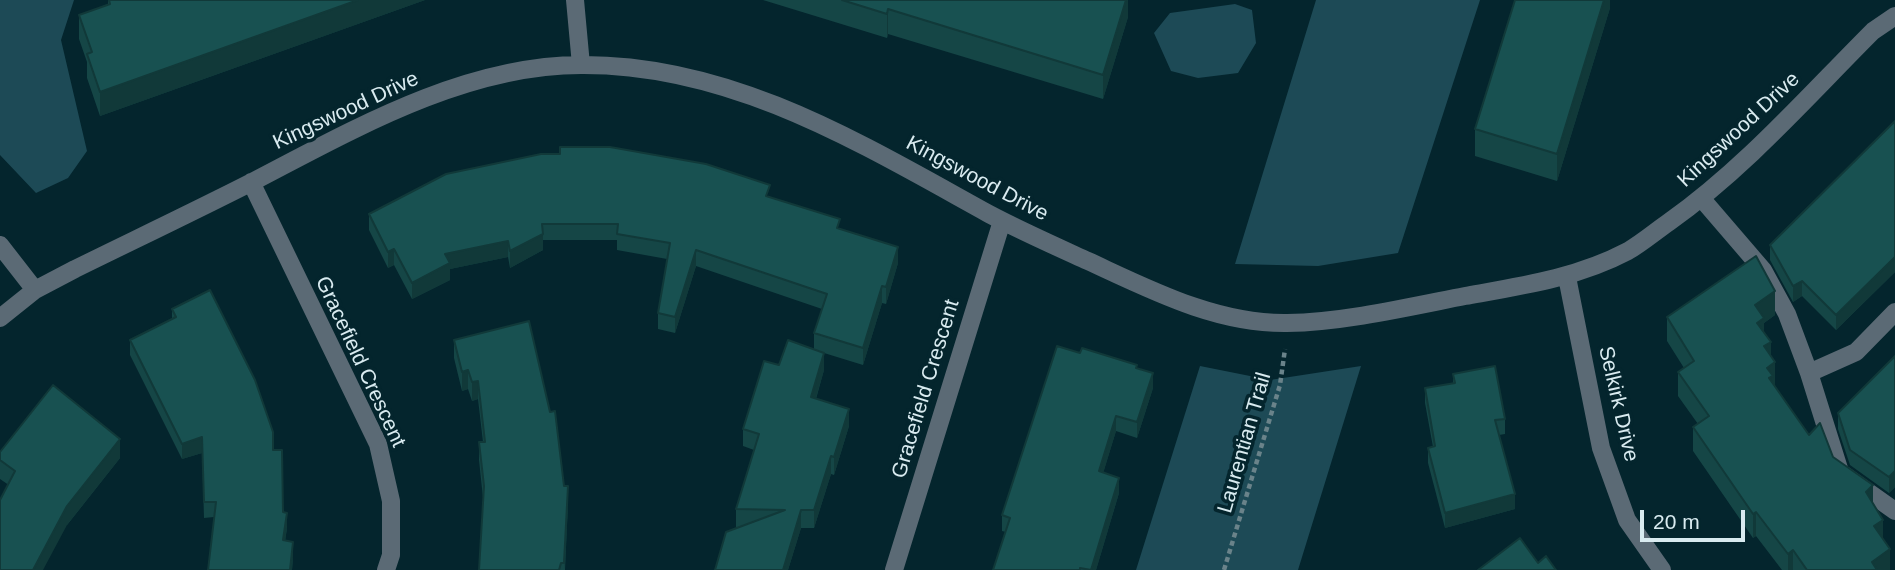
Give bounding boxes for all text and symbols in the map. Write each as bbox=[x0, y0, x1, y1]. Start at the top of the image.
street label: Kingswood Drive bbox=[269, 66, 423, 156]
street label: Kingswood Drive bbox=[1673, 67, 1805, 193]
street label: Kingswood Drive bbox=[902, 131, 1052, 227]
street label: Gracefield Crescent bbox=[309, 273, 411, 451]
street label: Gracefield Crescent bbox=[887, 297, 965, 481]
street label: Selkirk Drive bbox=[1592, 344, 1644, 464]
street label: Laurentian Trail bbox=[1213, 370, 1277, 516]
scale bar bbox=[1643, 496, 1748, 540]
text: 20 m bbox=[1653, 510, 1700, 533]

